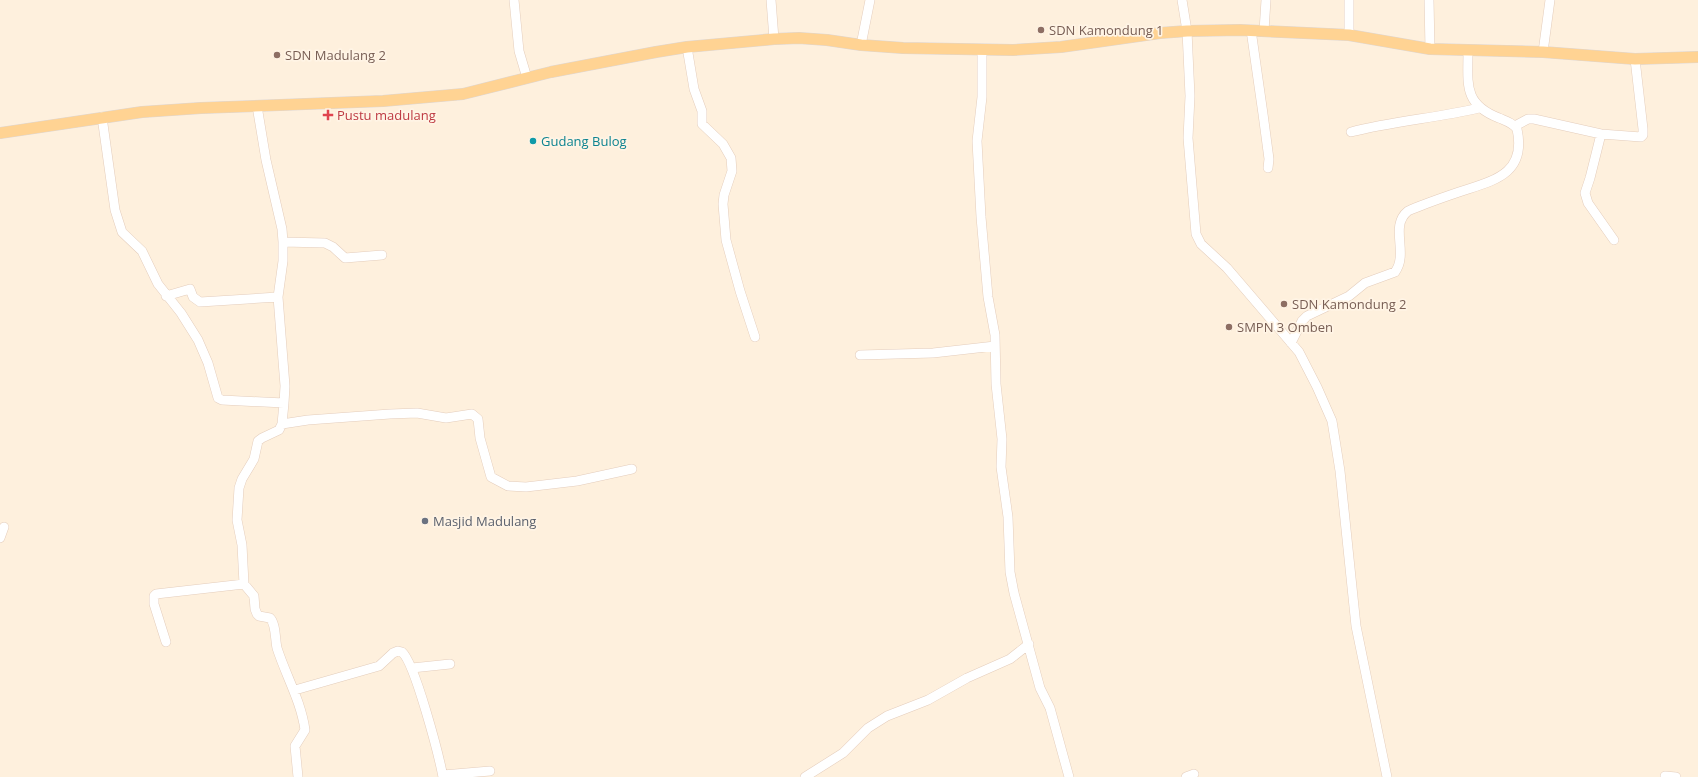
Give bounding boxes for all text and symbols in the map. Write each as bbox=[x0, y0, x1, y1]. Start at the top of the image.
place label: SDN Kamondung 1 bbox=[1049, 21, 1164, 39]
marker: SDN Kamondung 1 bbox=[1036, 25, 1046, 35]
place label: SDN Madulang 2 bbox=[285, 46, 386, 64]
marker: SDN Madulang 2 bbox=[272, 50, 282, 60]
place label: Pustu madulang bbox=[337, 106, 436, 124]
marker: Pustu madulang bbox=[322, 109, 334, 121]
place label: Gudang Bulog bbox=[541, 132, 627, 150]
marker: Gudang Bulog bbox=[528, 136, 538, 146]
place label: SDN Kamondung 2 bbox=[1292, 295, 1407, 313]
marker: SDN Kamondung 2 bbox=[1279, 299, 1289, 309]
place label: SMPN 3 Omben bbox=[1237, 318, 1333, 336]
marker: SMPN 3 Omben bbox=[1224, 322, 1234, 332]
place label: Masjid Madulang bbox=[433, 512, 536, 530]
marker: Masjid Madulang bbox=[420, 516, 430, 526]

